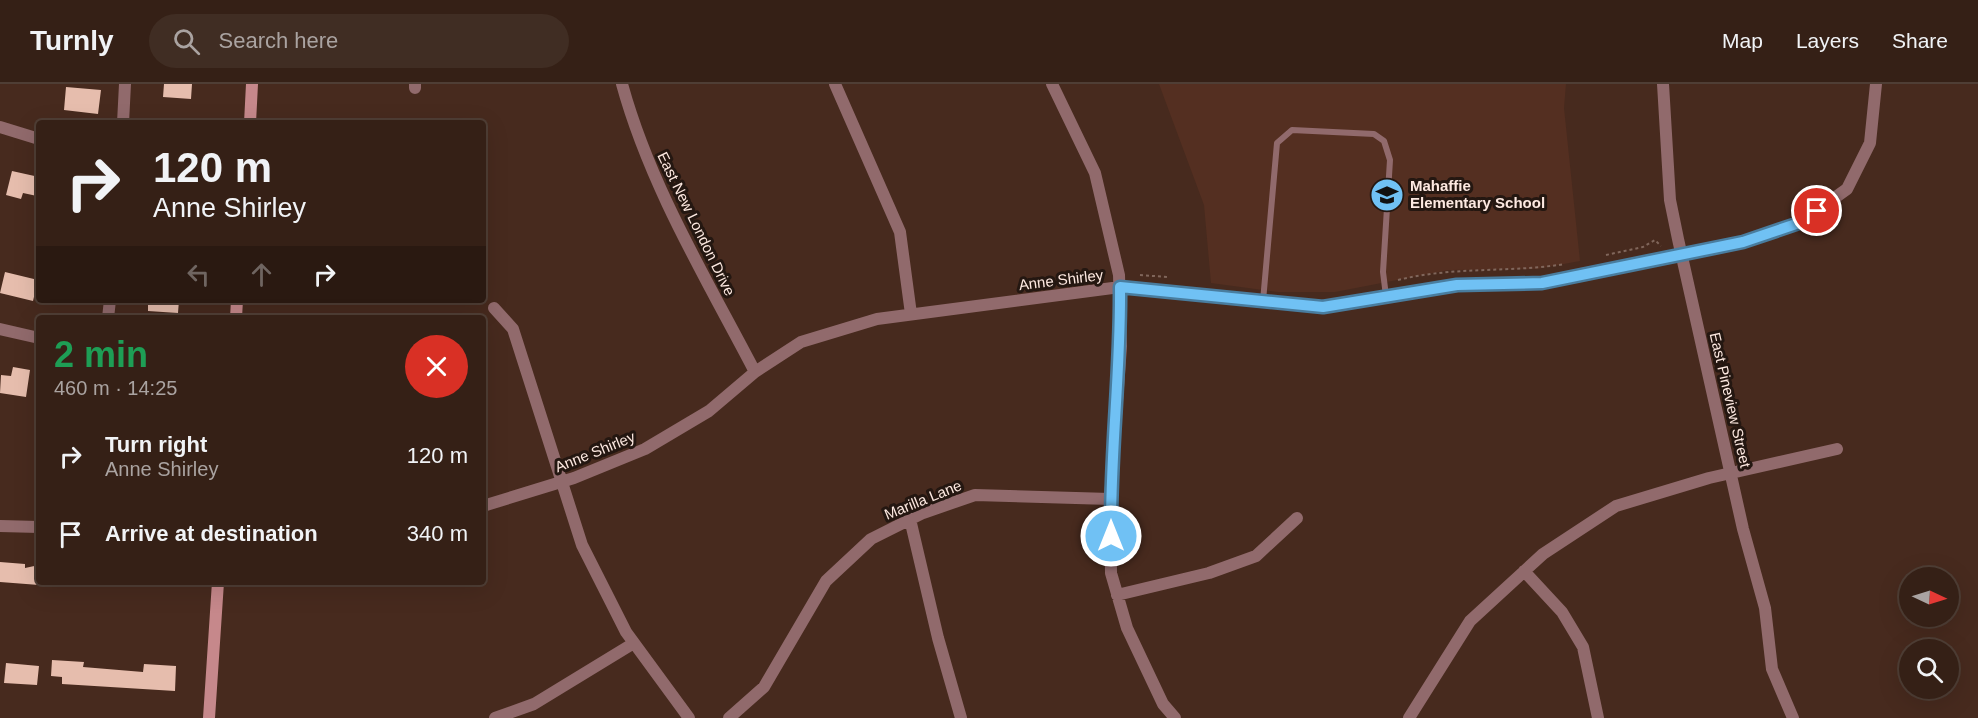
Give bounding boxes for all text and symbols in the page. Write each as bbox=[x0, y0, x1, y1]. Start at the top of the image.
search box bbox=[149, 14, 569, 68]
text: Turnly bbox=[30, 25, 113, 56]
icon: search bbox=[170, 25, 203, 58]
text: Search here bbox=[218, 28, 338, 53]
text: Map bbox=[1722, 29, 1763, 52]
text: Layers bbox=[1796, 29, 1859, 52]
text: Share bbox=[1892, 29, 1948, 52]
icon: right bbox=[54, 144, 132, 222]
text: 120 m bbox=[153, 144, 272, 191]
street label: East New London Drive bbox=[654, 149, 739, 298]
school or university icon: Mahaffie Elementary School bbox=[1369, 177, 1405, 213]
place label: Mahaffie Elementary School bbox=[1410, 177, 1545, 211]
pin bbox=[1791, 185, 1842, 236]
text: Anne Shirley bbox=[153, 193, 306, 223]
icon: arrive bbox=[1800, 194, 1833, 227]
icon: left bbox=[182, 258, 215, 291]
icon: ahead bbox=[245, 258, 278, 291]
icon: right bbox=[308, 258, 341, 291]
street label: Anne Shirley bbox=[1018, 266, 1105, 293]
street label: East Pineview Street bbox=[1707, 331, 1755, 470]
text: 2 min bbox=[54, 334, 148, 375]
button: close bbox=[405, 335, 468, 398]
text: 460 m · 14:25 bbox=[54, 377, 177, 399]
street label: Anne Shirley bbox=[552, 428, 638, 475]
text: Turn right bbox=[105, 432, 207, 457]
icon: right bbox=[54, 440, 87, 473]
text: 120 m bbox=[407, 443, 468, 468]
text: Anne Shirley bbox=[105, 458, 218, 480]
street label: Marilla Lane bbox=[882, 476, 964, 523]
position arrow bbox=[1079, 504, 1143, 568]
icon: arrive bbox=[54, 518, 87, 551]
text: Arrive at destination bbox=[105, 521, 318, 546]
text: 340 m bbox=[407, 521, 468, 546]
north arrow bbox=[1899, 567, 1959, 627]
map controls bbox=[1899, 567, 1959, 699]
button: search bbox=[1899, 639, 1959, 699]

